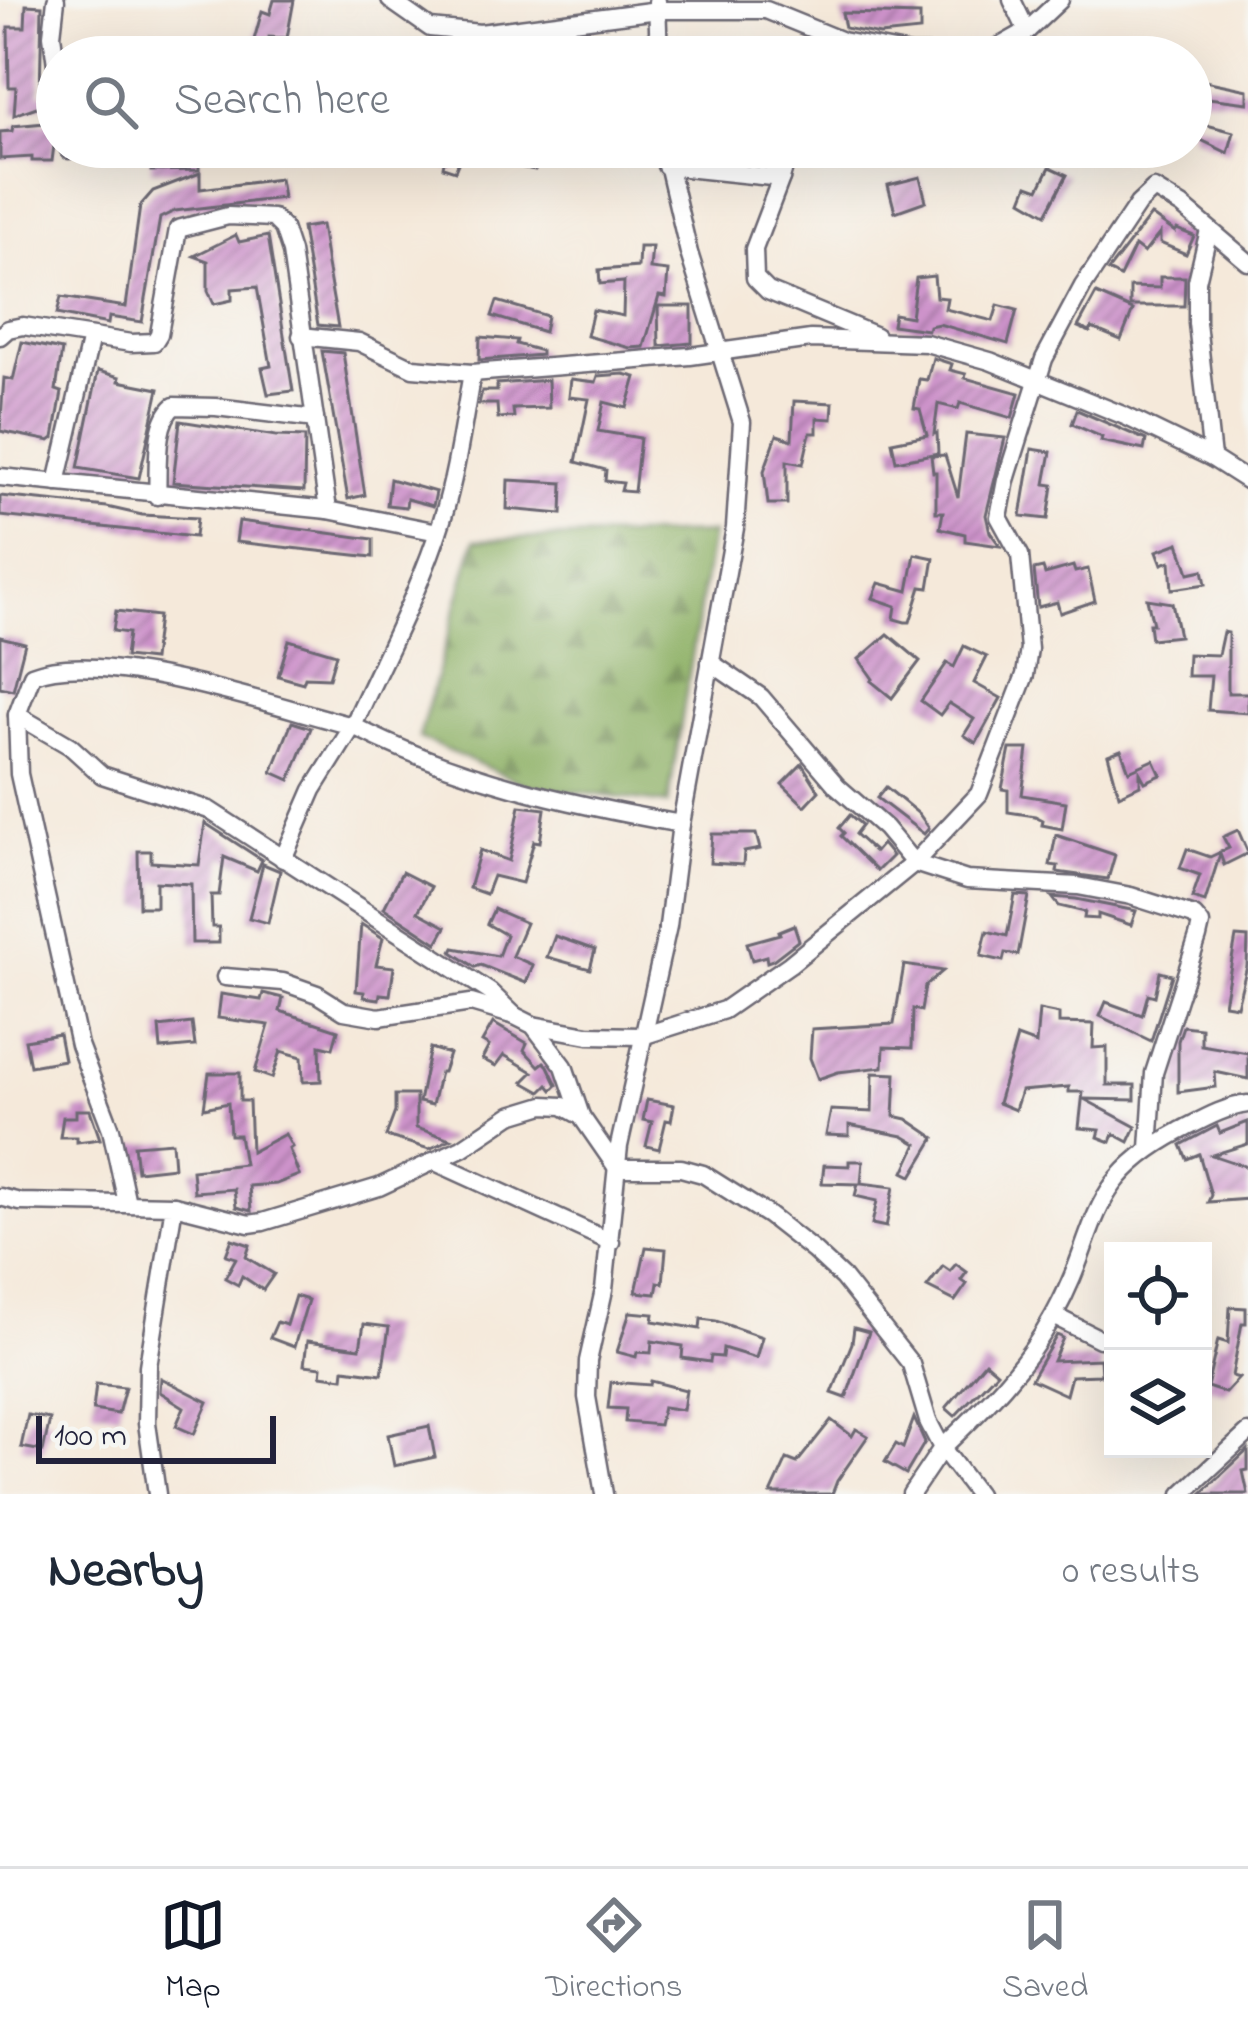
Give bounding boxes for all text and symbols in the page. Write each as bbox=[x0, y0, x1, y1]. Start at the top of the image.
search box bbox=[36, 36, 1212, 168]
icon: search bbox=[78, 69, 144, 135]
text: Search here bbox=[174, 69, 390, 135]
map controls bbox=[1104, 1242, 1212, 1458]
button: locate bbox=[1104, 1242, 1212, 1350]
button: layers bbox=[1104, 1350, 1212, 1458]
scale bar bbox=[36, 1410, 276, 1463]
text: 100 m bbox=[54, 1413, 127, 1461]
text: Nearby bbox=[48, 1535, 204, 1610]
text: 0 results bbox=[1062, 1544, 1200, 1601]
tab: Map bbox=[160, 1892, 226, 2012]
tab: Directions bbox=[545, 1892, 683, 2012]
tab: Saved bbox=[1002, 1892, 1088, 2012]

